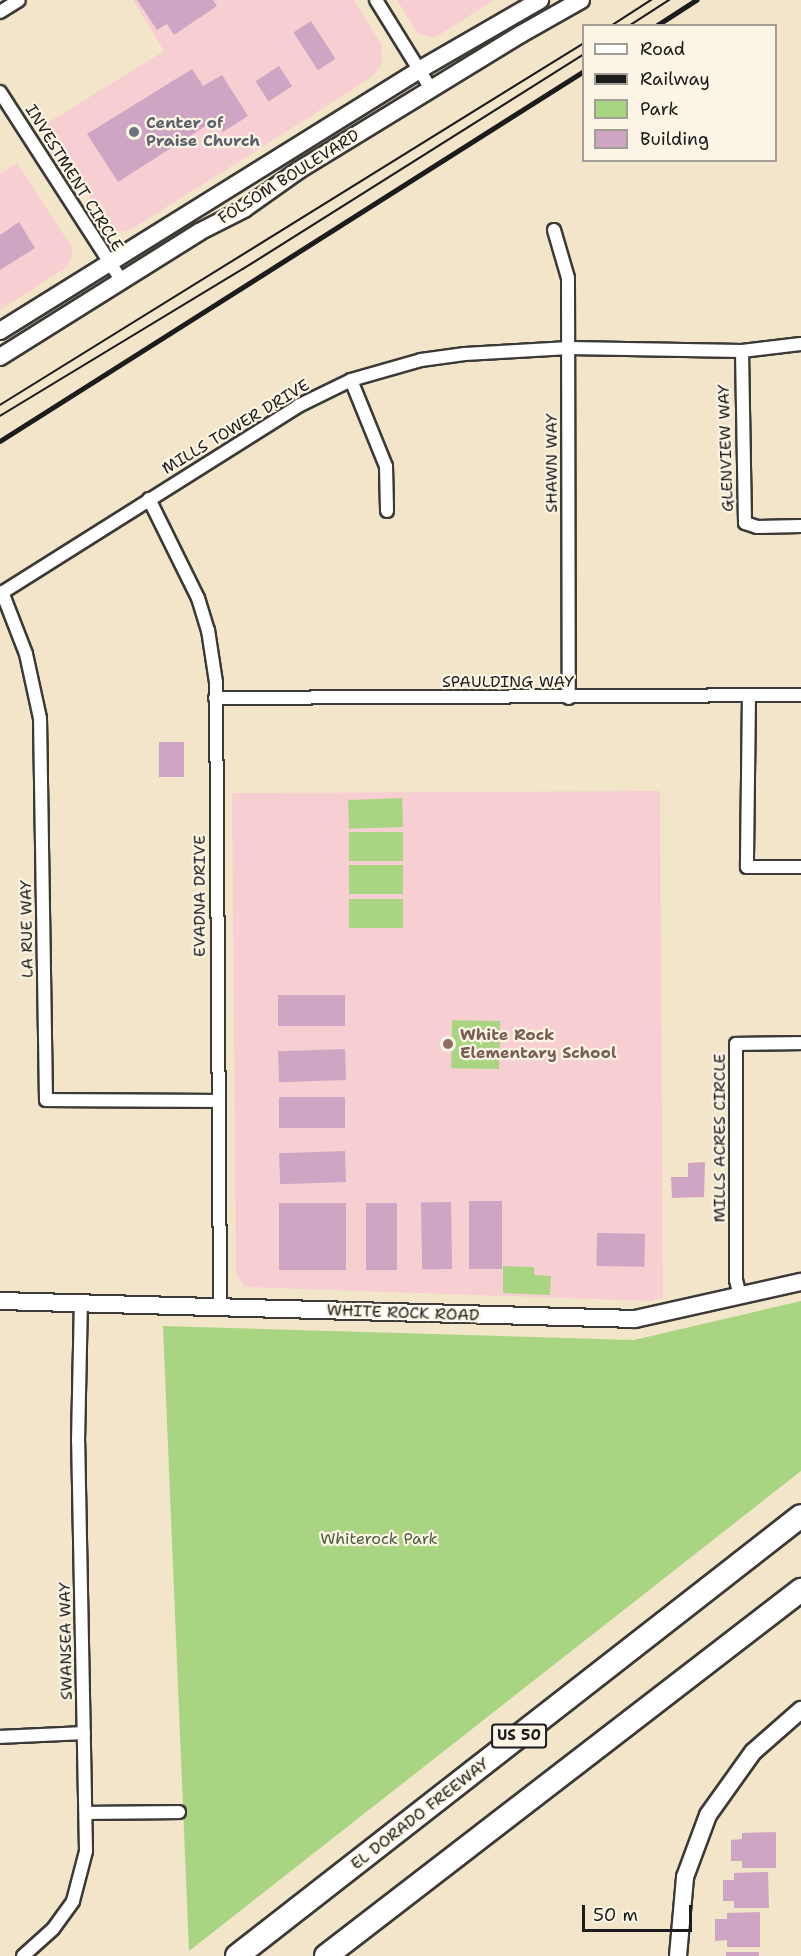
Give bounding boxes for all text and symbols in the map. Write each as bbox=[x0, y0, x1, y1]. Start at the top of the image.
legend bbox=[582, 24, 777, 162]
text: Road bbox=[640, 37, 685, 61]
text: Railway bbox=[640, 67, 710, 91]
text: Park bbox=[640, 97, 679, 121]
street label: INVESTMENT CIRCLE bbox=[21, 101, 127, 255]
place label: Center of Praise Church bbox=[146, 113, 260, 151]
marker: Center of Praise Church bbox=[127, 125, 141, 139]
street label: FOLSOM BOULEVARD bbox=[215, 126, 363, 228]
text: Building bbox=[640, 127, 709, 151]
street label: MILLS TOWER DRIVE bbox=[159, 375, 313, 479]
street label: GLENVIEW WAY bbox=[714, 384, 738, 512]
street label: SHAWN WAY bbox=[542, 413, 562, 513]
street label: SPAULDING WAY bbox=[442, 672, 574, 692]
street label: EVADNA DRIVE bbox=[190, 835, 210, 957]
street label: LA RUE WAY bbox=[17, 880, 37, 978]
place label: White Rock Elementary School bbox=[460, 1025, 616, 1063]
marker: White Rock Elementary School bbox=[441, 1037, 455, 1051]
street label: MILLS ACRES CIRCLE bbox=[710, 1054, 730, 1222]
street label: WHITE ROCK ROAD bbox=[326, 1301, 480, 1325]
park label: Whiterock Park bbox=[320, 1529, 438, 1549]
street label: SWANSEA WAY bbox=[55, 1582, 77, 1700]
road number: US 50 bbox=[490, 1724, 548, 1748]
street label: EL DORADO FREEWAY bbox=[347, 1754, 493, 1874]
scale bar bbox=[585, 1893, 694, 1931]
text: 50 m bbox=[593, 1903, 638, 1927]

